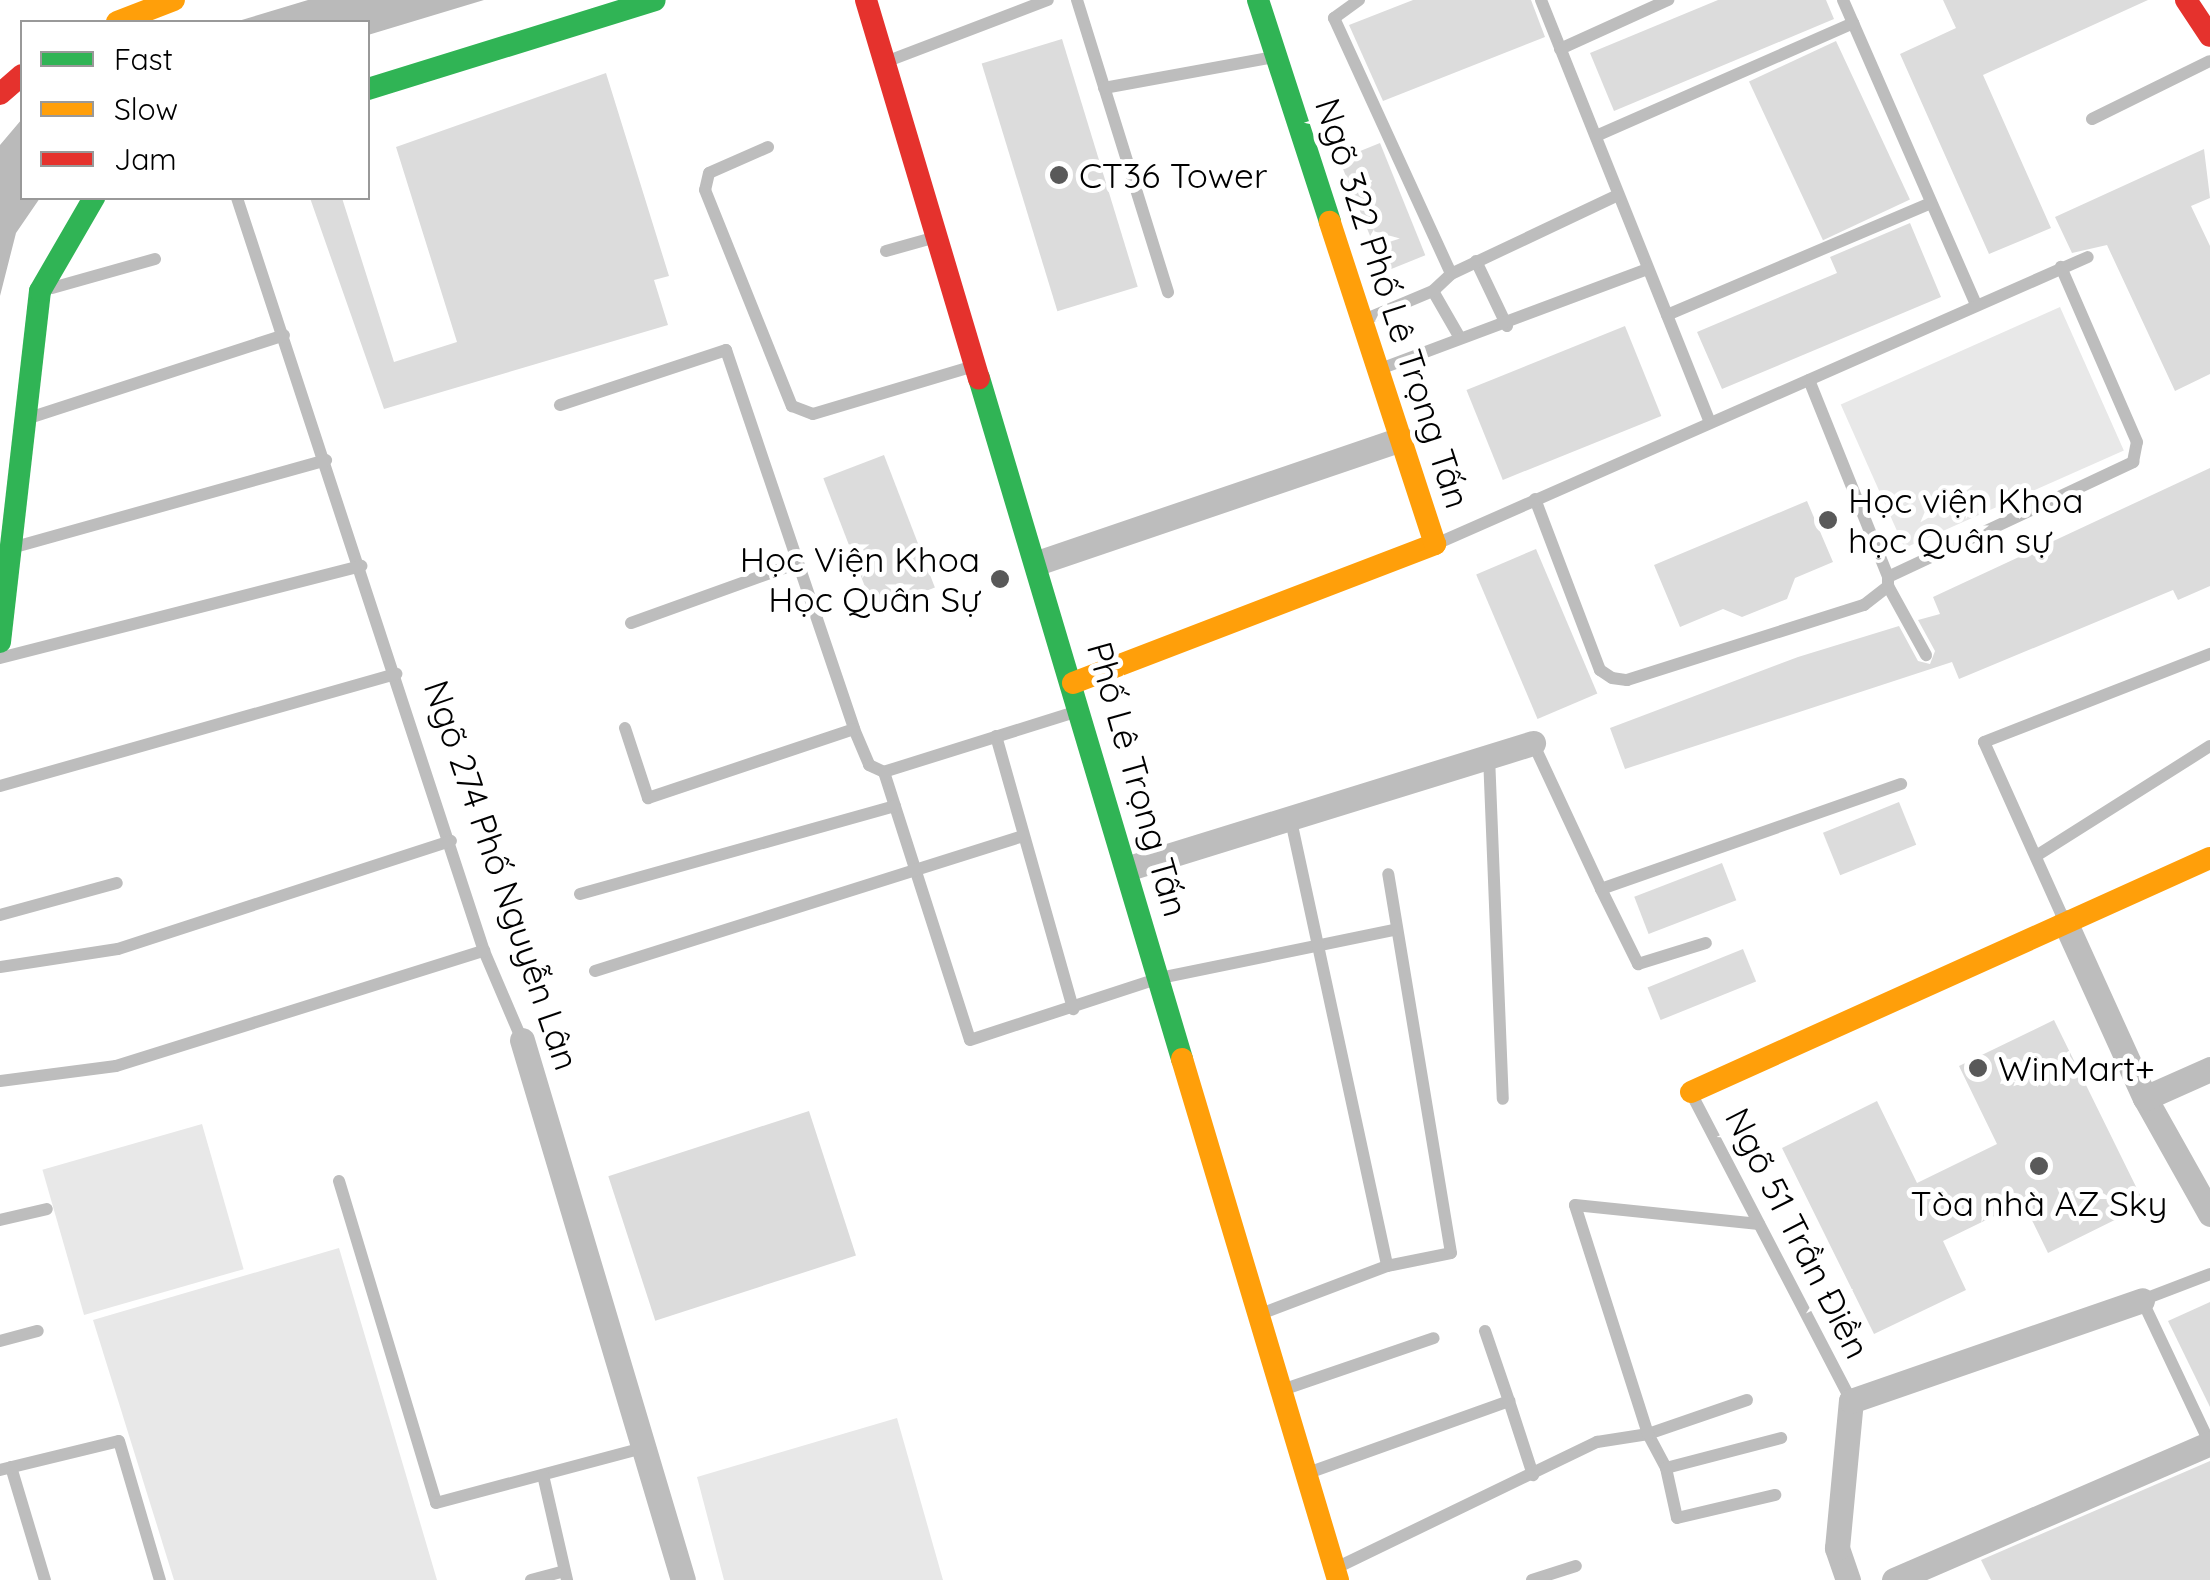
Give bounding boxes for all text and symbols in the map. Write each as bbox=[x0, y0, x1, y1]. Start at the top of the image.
legend bbox=[20, 20, 370, 200]
text: Fast bbox=[114, 40, 173, 78]
text: Slow bbox=[114, 90, 178, 128]
street label: Ngõ 322 Phố Lê Trọng Tấn bbox=[1307, 93, 1479, 513]
text: Jam bbox=[114, 140, 177, 178]
place label: CT36 Tower bbox=[1079, 154, 1267, 196]
marker: CT36 Tower bbox=[1048, 164, 1070, 186]
place label: Học viện Khoa học Quân sự bbox=[1848, 479, 2083, 561]
marker: Học viện Khoa học Quân sự bbox=[1817, 509, 1839, 531]
place label: Học Viện Khoa Học Quân Sự bbox=[740, 538, 980, 620]
marker: Học Viện Khoa Học Quân Sự bbox=[989, 568, 1011, 590]
street label: Phố Lê Trọng Tấn bbox=[1079, 637, 1197, 921]
street label: Ngõ 274 Phố Nguyễn Lân bbox=[416, 675, 588, 1075]
place label: WinMart+ bbox=[1998, 1047, 2155, 1089]
marker: WinMart+ bbox=[1967, 1057, 1989, 1079]
street label: Ngõ 51 Trần Điền bbox=[1717, 1101, 1879, 1365]
marker: Tòa nhà AZ Sky bbox=[2028, 1155, 2050, 1177]
place label: Tòa nhà AZ Sky bbox=[1911, 1182, 2167, 1224]

